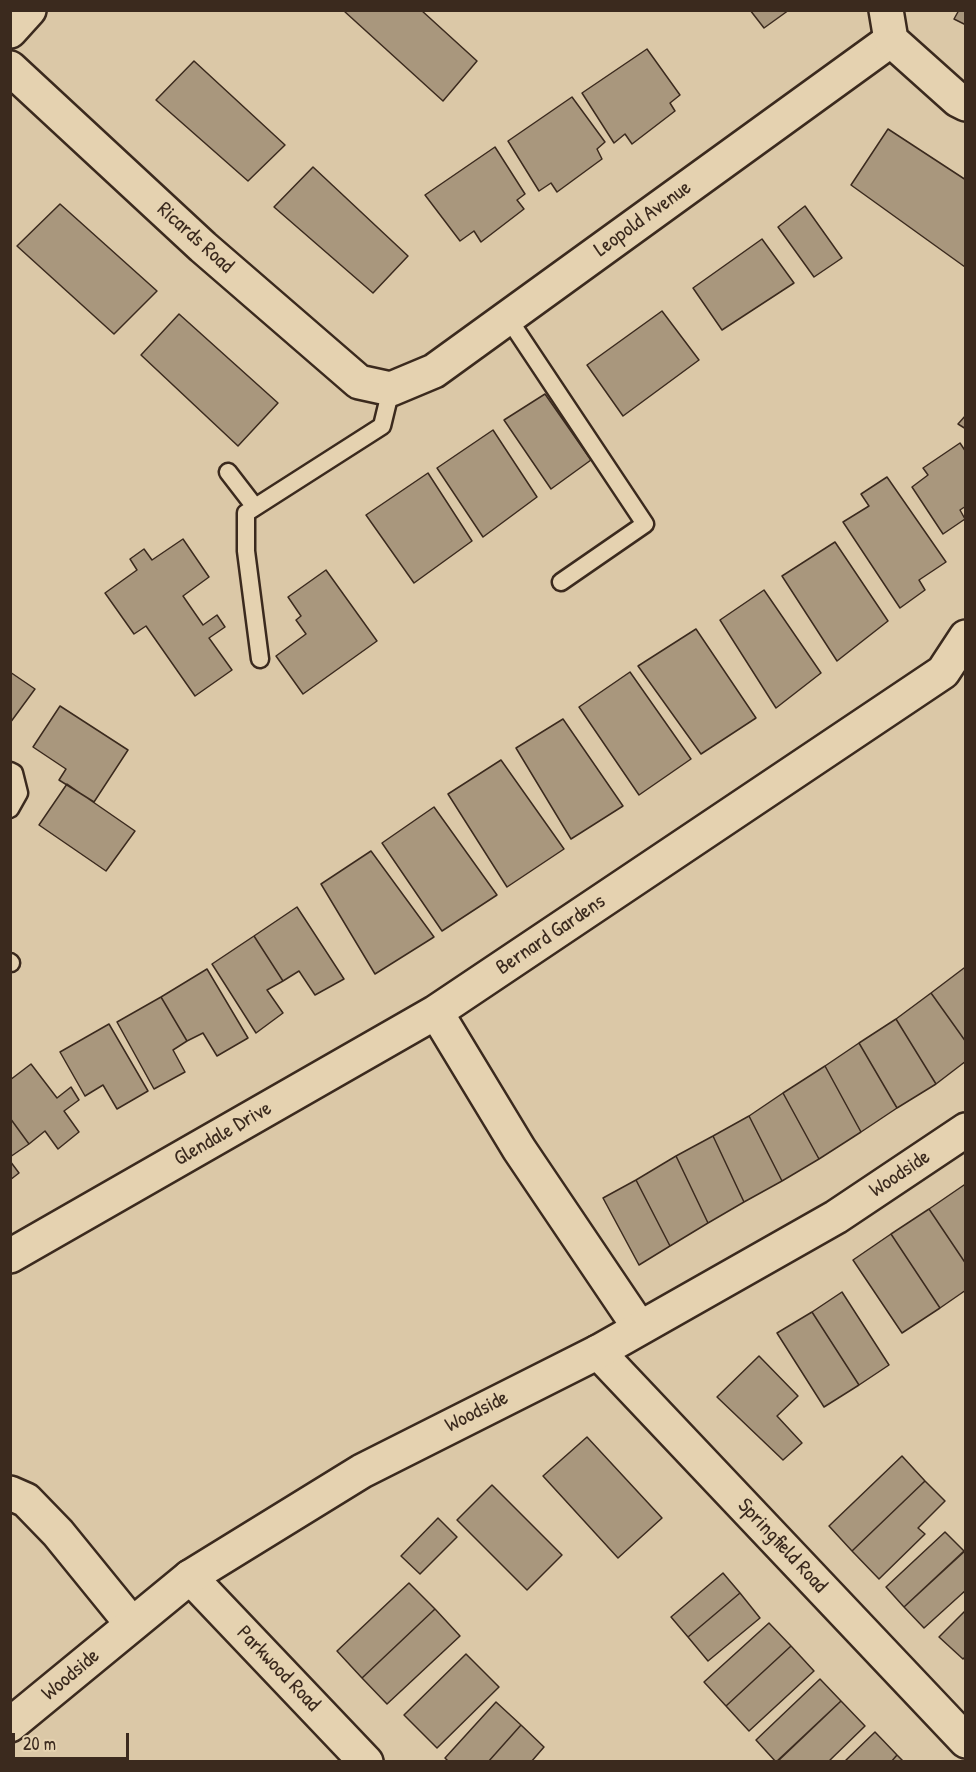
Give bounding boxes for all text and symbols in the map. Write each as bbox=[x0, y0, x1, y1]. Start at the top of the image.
street label: Leopold Avenue bbox=[590, 175, 696, 263]
street label: Ricards Road bbox=[152, 197, 238, 279]
street label: Bernard Gardens bbox=[492, 889, 610, 981]
street label: Glendale Drive bbox=[170, 1096, 276, 1172]
street label: Woodside bbox=[865, 1145, 935, 1203]
street label: Woodside bbox=[441, 1385, 513, 1439]
street label: Springfield Road bbox=[732, 1494, 832, 1598]
street label: Parkwood Road bbox=[231, 1621, 325, 1717]
street label: Woodside bbox=[37, 1644, 105, 1706]
scale bar bbox=[15, 1721, 132, 1759]
text: 20 m bbox=[23, 1731, 56, 1756]

